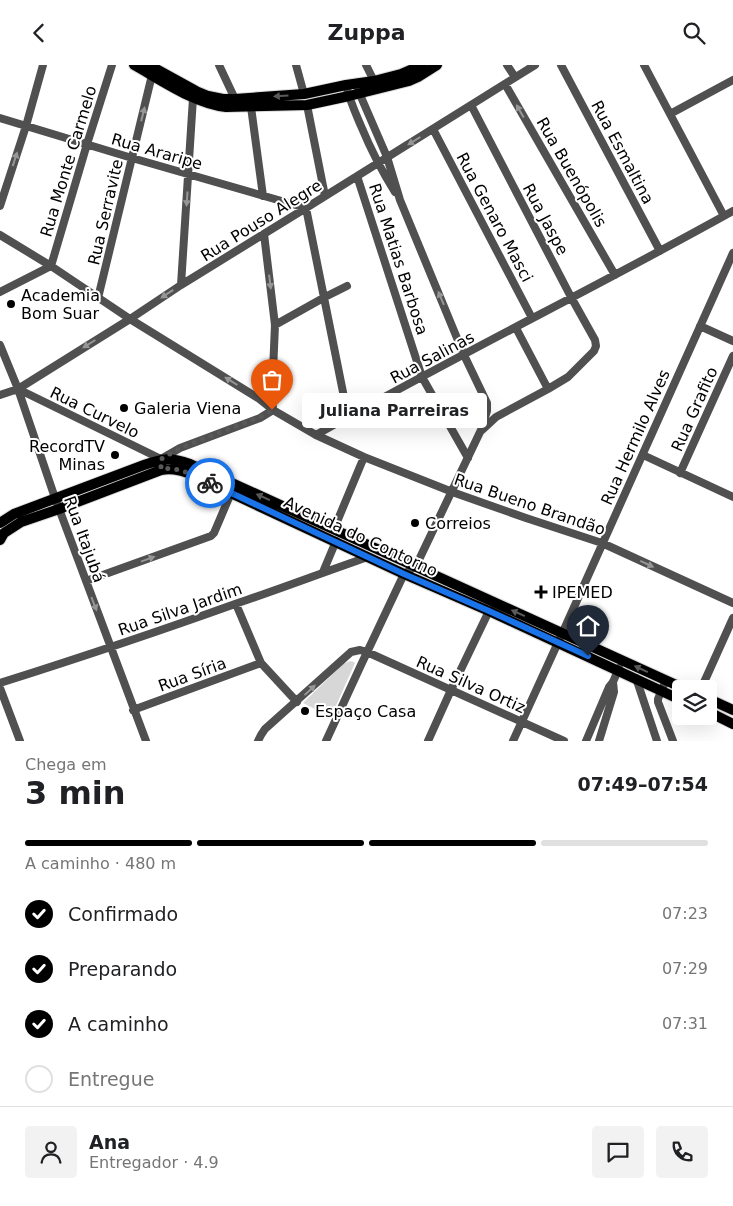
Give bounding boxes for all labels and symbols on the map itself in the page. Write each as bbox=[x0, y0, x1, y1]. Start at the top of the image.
street label: Rua Monte Carmelo bbox=[36, 83, 101, 239]
one-way arrow bbox=[273, 92, 289, 100]
street label: Rua Esmaltina bbox=[587, 97, 658, 207]
one-way arrow bbox=[516, 105, 525, 118]
one-way arrow bbox=[139, 107, 147, 122]
street label: Rua Buenópolis bbox=[532, 114, 611, 230]
street label: Rua Araripe bbox=[109, 129, 205, 174]
one-way arrow bbox=[408, 136, 421, 145]
street label: Rua Genaro Masci bbox=[452, 149, 537, 285]
one-way arrow bbox=[11, 151, 19, 166]
street label: Rua Serravite bbox=[84, 157, 127, 267]
street label: Rua Pouso Alegre bbox=[197, 176, 325, 265]
street label: Rua Jaspe bbox=[519, 180, 572, 258]
street label: Rua Matias Barbosa bbox=[365, 181, 432, 337]
one-way arrow bbox=[183, 192, 191, 208]
one-way arrow bbox=[266, 274, 274, 290]
place label: Academia Bom Suar bbox=[21, 286, 100, 323]
one-way arrow bbox=[161, 289, 174, 299]
one-way arrow bbox=[436, 291, 444, 305]
marker: Academia Bom Suar bbox=[5, 298, 17, 310]
street label: Rua Salinas bbox=[387, 327, 478, 388]
one-way arrow bbox=[82, 340, 95, 349]
pin bbox=[251, 359, 293, 410]
street label: Rua Grafito bbox=[667, 364, 722, 454]
street label: Rua Hermilo Alves bbox=[597, 367, 674, 508]
one-way arrow bbox=[224, 376, 238, 386]
street label: Rua Curvelo bbox=[47, 383, 142, 442]
callout: Juliana Parreiras bbox=[302, 393, 487, 427]
place label: Galeria Viena bbox=[134, 399, 241, 418]
marker: Galeria Viena bbox=[118, 402, 130, 414]
place label: RecordTV Minas bbox=[29, 437, 105, 474]
marker: RecordTV Minas bbox=[109, 449, 121, 461]
courier bbox=[185, 458, 235, 508]
street label: Rua Bueno Brandão bbox=[452, 470, 608, 539]
one-way arrow bbox=[256, 492, 270, 500]
street label: Avenida do Contorno bbox=[281, 492, 441, 580]
street label: Rua Itajubá bbox=[60, 493, 109, 585]
place label: Correios bbox=[425, 514, 491, 533]
marker: Correios bbox=[409, 517, 421, 529]
one-way arrow bbox=[141, 555, 156, 563]
one-way arrow bbox=[640, 560, 654, 568]
street label: Rua Silva Jardim bbox=[116, 579, 245, 640]
place label: IPEMED bbox=[552, 583, 613, 602]
marker: IPEMED bbox=[534, 585, 548, 599]
one-way arrow bbox=[91, 597, 99, 611]
pin bbox=[567, 605, 609, 656]
one-way arrow bbox=[511, 608, 525, 616]
street label: Rua Silva Ortiz bbox=[413, 652, 528, 717]
street label: Rua Síria bbox=[156, 653, 229, 696]
one-way arrow bbox=[633, 664, 648, 673]
one-way arrow bbox=[303, 684, 315, 696]
place label: Espaço Casa bbox=[315, 702, 416, 721]
marker: Espaço Casa bbox=[299, 705, 311, 717]

